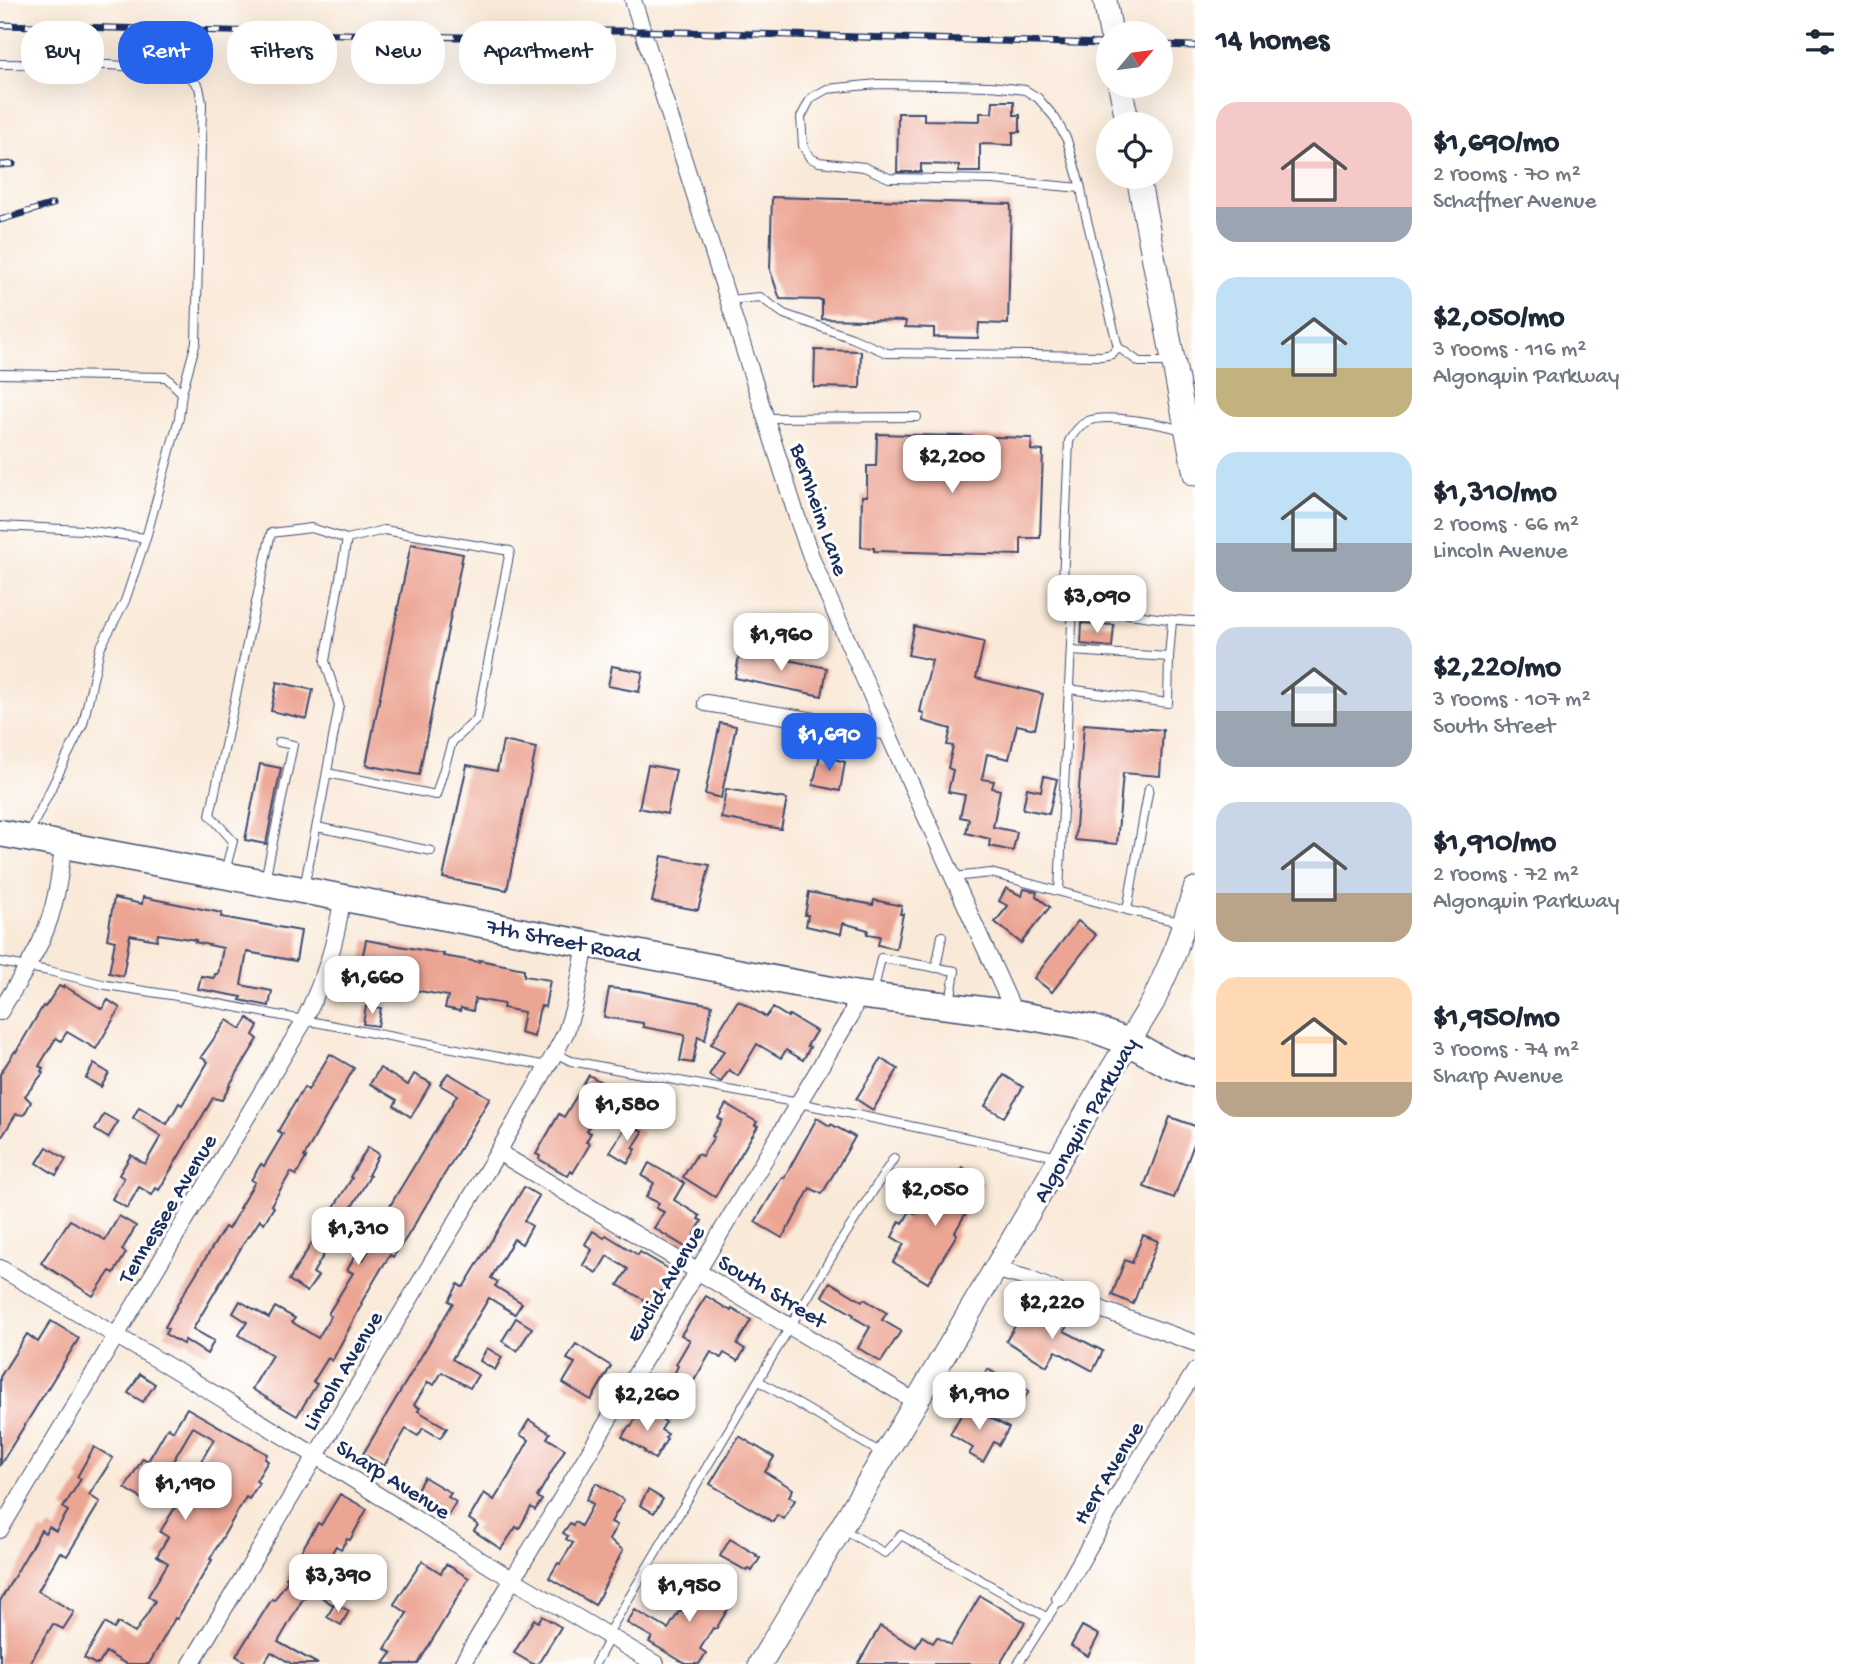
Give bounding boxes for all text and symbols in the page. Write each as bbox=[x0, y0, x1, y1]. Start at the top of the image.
chip: Buy bbox=[21, 21, 104, 84]
chip: Rent bbox=[118, 21, 213, 84]
chip: Filters bbox=[227, 21, 337, 84]
chip: New bbox=[351, 21, 445, 84]
chip: Apartment bbox=[459, 21, 616, 84]
north arrow bbox=[1096, 21, 1172, 98]
map controls bbox=[1096, 21, 1173, 189]
icon: filters bbox=[1801, 23, 1839, 61]
text: 14 homes bbox=[1216, 25, 1329, 60]
button: locate bbox=[1096, 112, 1173, 189]
text: $1,690/mo bbox=[1433, 127, 1559, 162]
icon: home bbox=[1272, 130, 1356, 214]
text: 2 rooms · 70 m² bbox=[1433, 162, 1581, 189]
text: Schaffner Avenue bbox=[1433, 189, 1596, 216]
text: $2,050/mo bbox=[1433, 302, 1565, 337]
icon: home bbox=[1272, 305, 1356, 389]
text: 3 rooms · 116 m² bbox=[1433, 337, 1586, 364]
text: Algonquin Parkway bbox=[1433, 364, 1619, 391]
pin: $2,200 bbox=[895, 435, 1009, 495]
street label: Bernheim Lane bbox=[782, 440, 853, 581]
text: $2,200 bbox=[919, 444, 985, 471]
text: $1,310/mo bbox=[1433, 477, 1557, 512]
icon: home bbox=[1272, 480, 1356, 564]
text: 2 rooms · 66 m² bbox=[1433, 512, 1579, 539]
text: Lincoln Avenue bbox=[1433, 539, 1568, 566]
pin: $3,090 bbox=[1040, 576, 1154, 635]
text: $3,090 bbox=[1063, 584, 1131, 611]
pin: $1,960 bbox=[724, 614, 838, 673]
text: $1,960 bbox=[749, 622, 813, 649]
text: $2,220/mo bbox=[1433, 652, 1561, 687]
icon: home bbox=[1272, 655, 1356, 739]
text: 3 rooms · 107 m² bbox=[1433, 687, 1591, 714]
pin: $1,690 bbox=[772, 714, 886, 773]
text: South Street bbox=[1433, 714, 1555, 741]
text: $1,690 bbox=[797, 722, 861, 749]
text: $1,910/mo bbox=[1433, 827, 1556, 862]
icon: home bbox=[1272, 830, 1356, 914]
text: 2 rooms · 72 m² bbox=[1433, 862, 1579, 889]
text: Algonquin Parkway bbox=[1433, 889, 1619, 916]
street label: 7th Street Road bbox=[483, 914, 644, 971]
pin: $1,660 bbox=[315, 956, 429, 1016]
text: $1,660 bbox=[340, 965, 404, 992]
text: $1,950/mo bbox=[1433, 1002, 1560, 1037]
icon: home bbox=[1272, 1005, 1356, 1089]
street label: Algonquin Parkway bbox=[1029, 1033, 1145, 1208]
text: 3 rooms · 74 m² bbox=[1433, 1037, 1579, 1064]
text: Sharp Avenue bbox=[1433, 1064, 1563, 1091]
pin: $1,580 bbox=[570, 1084, 684, 1143]
text: $1,580 bbox=[595, 1092, 659, 1119]
street label: Tennessee Avenue bbox=[113, 1129, 225, 1291]
pin: $2,050 bbox=[878, 1168, 992, 1228]
text: $2,050 bbox=[901, 1177, 969, 1204]
pin: $1,310 bbox=[301, 1208, 415, 1267]
text: $1,310 bbox=[327, 1216, 389, 1243]
street label: Euclid Avenue bbox=[622, 1221, 713, 1348]
street label: South Street bbox=[712, 1250, 832, 1337]
pin: $2,220 bbox=[995, 1282, 1109, 1341]
text: $2,220 bbox=[1020, 1290, 1084, 1317]
street label: Lincoln Avenue bbox=[298, 1306, 391, 1436]
pin: $1,910 bbox=[922, 1372, 1036, 1432]
pin: $2,260 bbox=[590, 1374, 704, 1433]
text: $1,910 bbox=[949, 1381, 1009, 1408]
text: $2,260 bbox=[615, 1382, 679, 1409]
street label: Herr Avenue bbox=[1069, 1416, 1152, 1530]
street label: Sharp Avenue bbox=[330, 1435, 455, 1527]
pin: $1,190 bbox=[128, 1462, 242, 1522]
text: $1,190 bbox=[155, 1471, 215, 1498]
pin: $3,390 bbox=[281, 1554, 395, 1614]
text: $3,390 bbox=[305, 1563, 371, 1590]
pin: $1,950 bbox=[632, 1564, 746, 1624]
text: $1,950 bbox=[657, 1573, 721, 1600]

